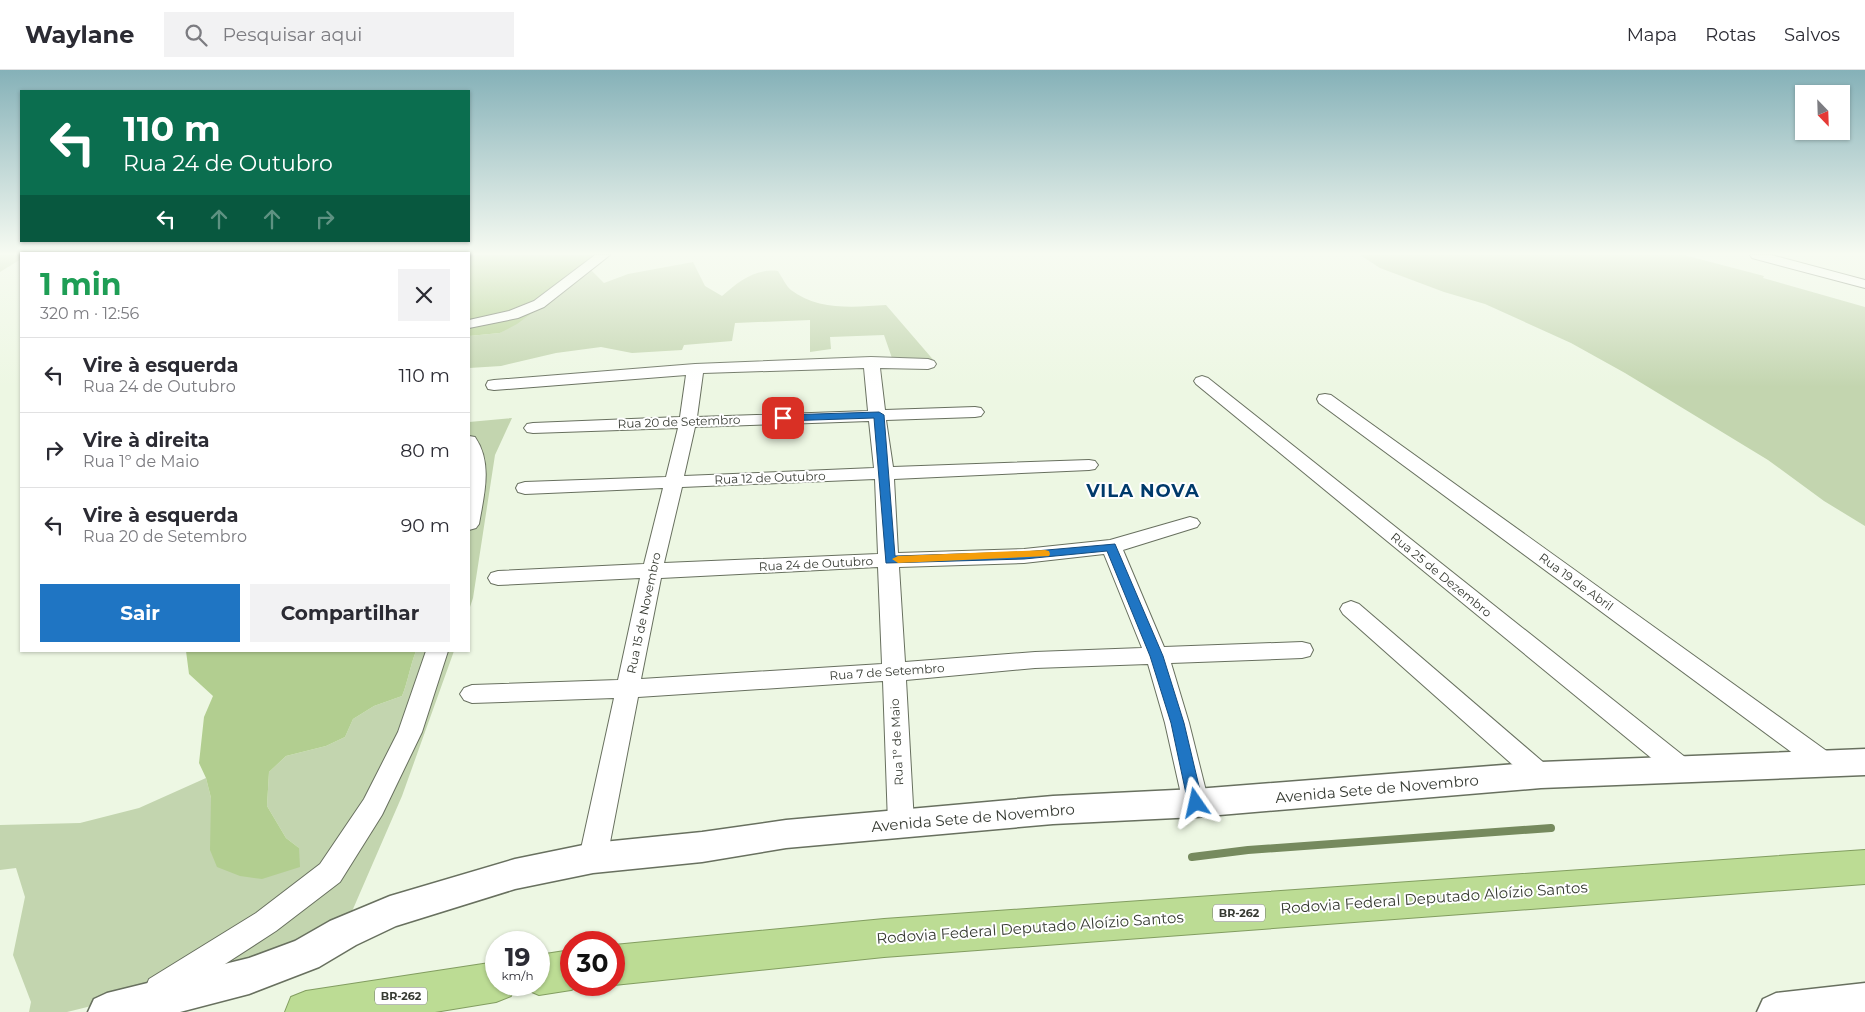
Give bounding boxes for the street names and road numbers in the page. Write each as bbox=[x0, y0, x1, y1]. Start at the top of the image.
street label: Rua 20 de Setembro bbox=[617, 412, 741, 431]
street label: Rua 12 de Outubro bbox=[714, 468, 826, 487]
street label: Rua 25 de Dezembro bbox=[1388, 529, 1495, 620]
street label: Rua 19 de Abril bbox=[1536, 550, 1616, 614]
street label: Rua 15 de Novembro bbox=[623, 551, 664, 675]
street label: Rua 24 de Outubro bbox=[758, 553, 874, 574]
street label: Rua 7 de Setembro bbox=[829, 660, 945, 683]
street label: Rua 1º de Maio bbox=[887, 698, 906, 786]
street label: Avenida Sete de Novembro bbox=[1274, 770, 1480, 807]
street label: Avenida Sete de Novembro bbox=[870, 799, 1076, 836]
street label: Rodovia Federal Deputado Aloízio Santos bbox=[1280, 877, 1588, 918]
road number: BR-262 bbox=[1213, 904, 1265, 921]
street label: Rodovia Federal Deputado Aloízio Santos bbox=[876, 907, 1184, 948]
road number: BR-262 bbox=[375, 988, 427, 1004]

